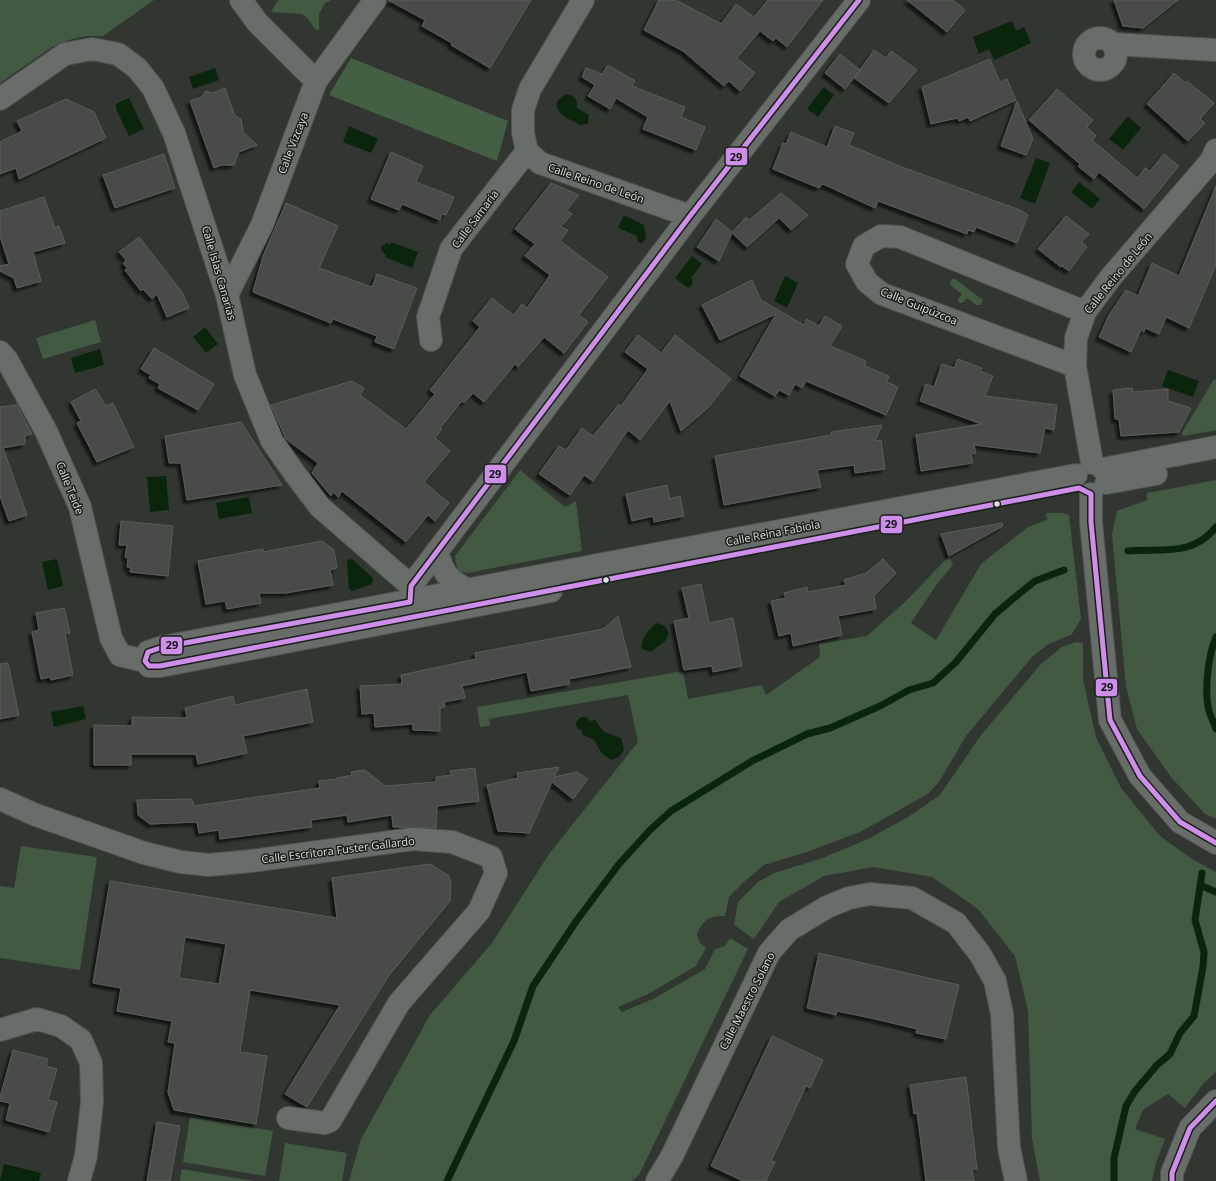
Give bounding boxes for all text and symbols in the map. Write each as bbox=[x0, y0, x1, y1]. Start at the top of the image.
street label: Calle Vizcaya bbox=[274, 110, 311, 176]
line badge: 29 bbox=[725, 147, 748, 166]
text: 29 bbox=[730, 149, 742, 164]
street label: Calle Reino de León bbox=[546, 159, 646, 206]
street label: Calle Samaria bbox=[448, 186, 501, 251]
street label: Calle Islas Canarias bbox=[199, 224, 240, 322]
street label: Calle Reino de León bbox=[1080, 229, 1155, 317]
street label: Calle Guipúzcoa bbox=[878, 283, 960, 328]
street label: Calle Teide bbox=[53, 459, 88, 516]
line badge: 29 bbox=[484, 464, 507, 484]
text: 29 bbox=[489, 466, 501, 481]
unlabelled marker bbox=[992, 499, 1002, 509]
line badge: 29 bbox=[880, 515, 903, 534]
street label: Calle Reina Fabiola bbox=[724, 516, 821, 549]
text: 29 bbox=[885, 516, 897, 531]
unlabelled marker bbox=[601, 575, 611, 585]
line badge: 29 bbox=[160, 636, 183, 655]
text: 29 bbox=[166, 637, 178, 652]
line badge: 29 bbox=[1095, 678, 1118, 697]
text: 29 bbox=[1101, 679, 1113, 694]
street label: Calle Escritora Fuster Gallardo bbox=[260, 833, 416, 866]
street label: Calle Maestro Solano bbox=[715, 949, 778, 1052]

